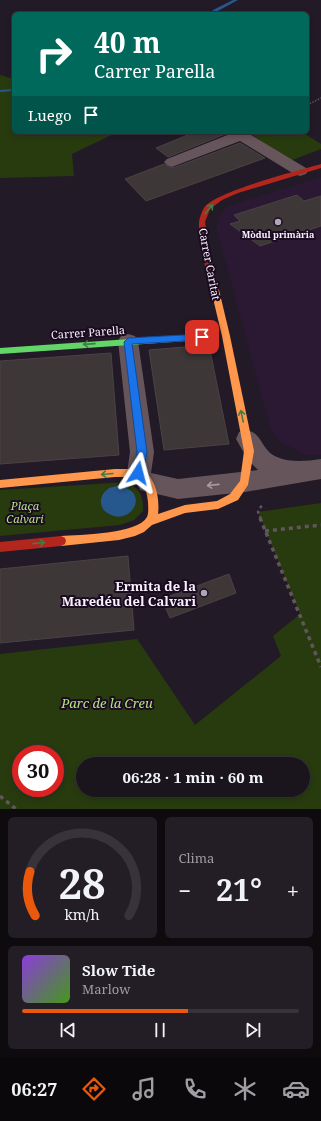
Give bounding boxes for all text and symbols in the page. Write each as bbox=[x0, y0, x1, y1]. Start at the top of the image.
text: 40 m bbox=[94, 23, 161, 61]
icon: right bbox=[28, 28, 80, 80]
text: Carrer Parella bbox=[94, 59, 215, 83]
icon: arrive bbox=[80, 104, 102, 126]
text: Luego bbox=[28, 105, 72, 125]
one-way arrow bbox=[205, 204, 214, 214]
marker: Mòdul primària bbox=[273, 217, 283, 227]
street label: Carrer Caritat bbox=[196, 227, 224, 301]
place label: Mòdul primària bbox=[242, 228, 315, 241]
pin bbox=[185, 320, 219, 354]
street label: Carrer Parella bbox=[50, 322, 126, 342]
icon: arrive bbox=[191, 326, 213, 348]
one-way arrow bbox=[83, 341, 96, 348]
one-way arrow bbox=[238, 410, 246, 423]
position arrow bbox=[117, 452, 159, 494]
one-way arrow bbox=[101, 470, 114, 478]
one-way arrow bbox=[207, 481, 220, 489]
park label: Plaça Calvari bbox=[6, 498, 44, 526]
one-way arrow bbox=[32, 540, 45, 547]
place label: Ermita de la Maredéu del Calvari bbox=[62, 577, 196, 610]
marker: Ermita de la Maredéu del Calvari bbox=[199, 588, 209, 598]
park label: Parc de la Creu bbox=[60, 694, 153, 712]
speed limit sign: 30 bbox=[12, 745, 64, 797]
text: 06:28 · 1 min · 60 m bbox=[123, 767, 263, 787]
text: Clima bbox=[179, 849, 214, 867]
text: 28 bbox=[59, 854, 106, 910]
text: 21° bbox=[216, 869, 262, 910]
text: − bbox=[179, 875, 191, 905]
text: + bbox=[287, 875, 299, 905]
text: km/h bbox=[65, 904, 100, 923]
text: Slow Tide bbox=[82, 960, 155, 980]
text: Marlow bbox=[82, 980, 130, 998]
icon: previous bbox=[57, 1019, 79, 1041]
icon: pause bbox=[149, 1019, 171, 1041]
icon: next bbox=[242, 1019, 264, 1041]
icon: directions bbox=[80, 1075, 108, 1103]
icon: music bbox=[130, 1075, 158, 1103]
icon: phone bbox=[181, 1075, 209, 1103]
icon: climate bbox=[231, 1075, 259, 1103]
icon: car bbox=[282, 1075, 310, 1103]
text: 06:27 bbox=[11, 1077, 57, 1101]

